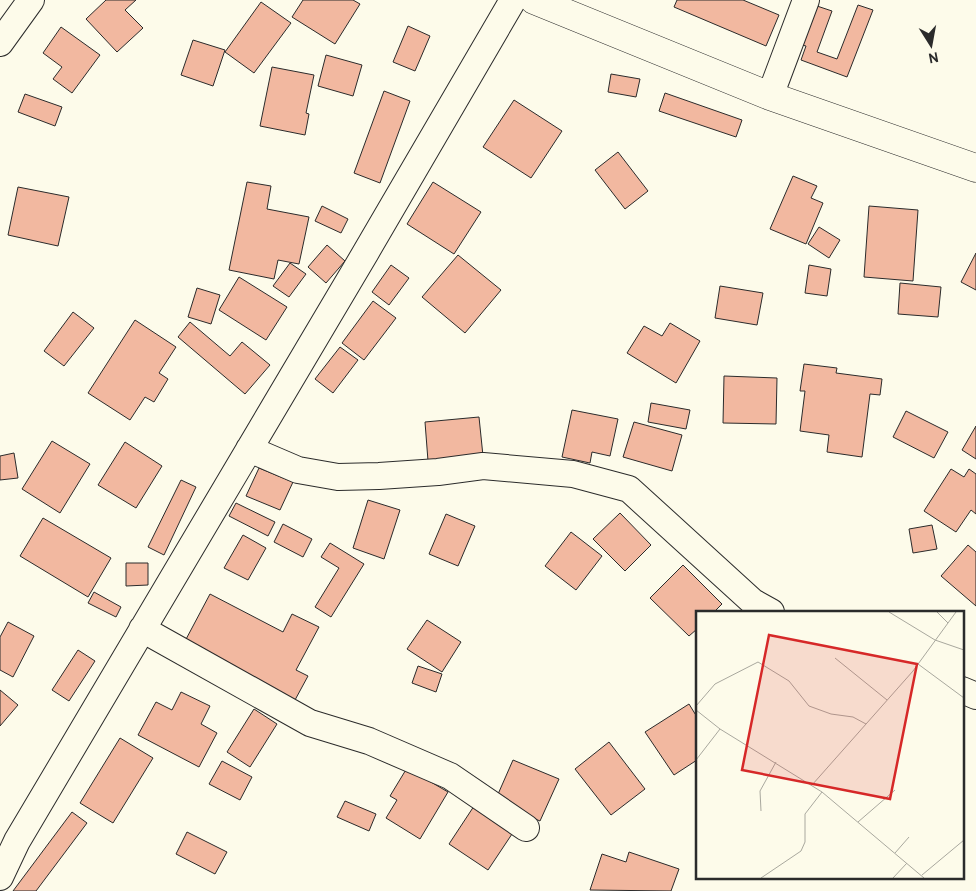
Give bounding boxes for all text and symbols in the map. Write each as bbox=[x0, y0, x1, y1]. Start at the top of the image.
north arrow bbox=[906, 20, 956, 70]
text: N bbox=[927, 47, 940, 66]
inset map bbox=[696, 611, 964, 878]

